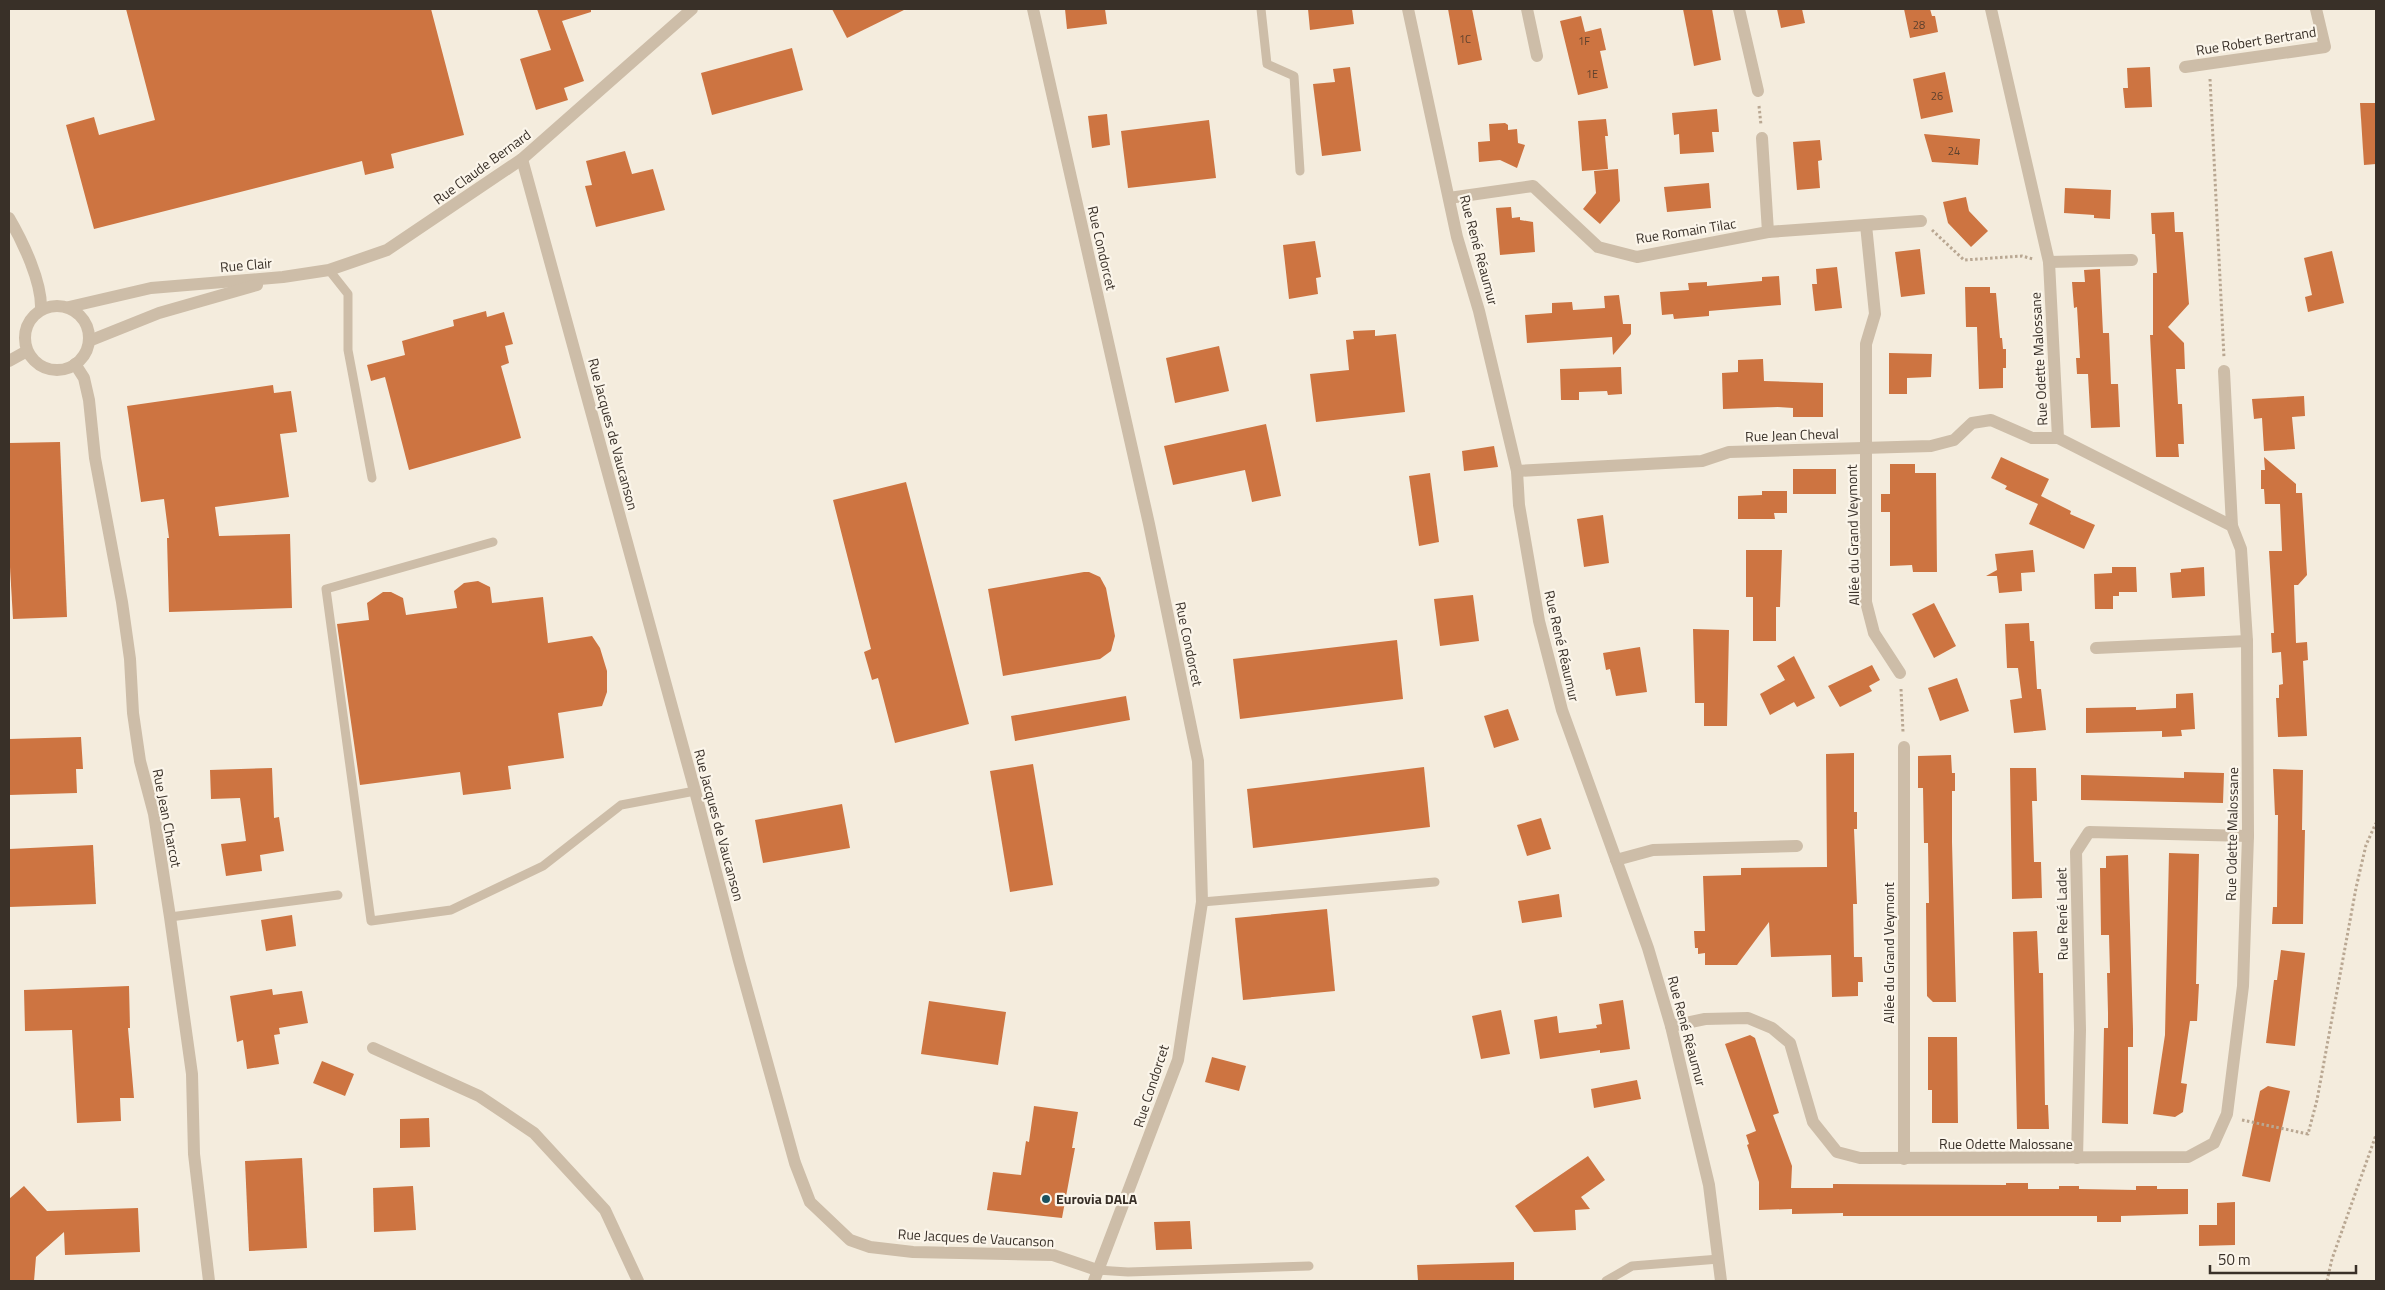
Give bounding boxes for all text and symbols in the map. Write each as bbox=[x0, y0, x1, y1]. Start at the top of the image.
house number: 28 bbox=[1913, 17, 1925, 33]
street label: Rue Robert Bertrand bbox=[2194, 21, 2318, 60]
house number: 1C bbox=[1459, 31, 1471, 47]
house number: 1F bbox=[1578, 33, 1590, 49]
house number: 1E bbox=[1586, 66, 1598, 82]
house number: 26 bbox=[1931, 88, 1943, 104]
street label: Rue Claude Bernard bbox=[429, 124, 535, 209]
house number: 24 bbox=[1948, 143, 1960, 159]
street label: Rue René Réaumur bbox=[1455, 192, 1504, 308]
street label: Rue Condorcet bbox=[1083, 204, 1122, 292]
street label: Rue Romain Tilac bbox=[1634, 212, 1738, 249]
street label: Rue Clair bbox=[219, 252, 273, 277]
street label: Rue Odette Malossane bbox=[2025, 292, 2052, 426]
street label: Rue Jacques de Vaucanson bbox=[583, 356, 644, 512]
street label: Rue Jean Cheval bbox=[1745, 422, 1839, 447]
street label: Allée du Grand Veymont bbox=[1841, 464, 1864, 606]
street label: Rue René Réaumur bbox=[1540, 588, 1586, 704]
street label: Rue Condorcet bbox=[1170, 600, 1209, 688]
street label: Rue Jacques de Vaucanson bbox=[689, 747, 750, 903]
street label: Rue Jean Charcot bbox=[148, 767, 187, 869]
street label: Rue Odette Malossane bbox=[2220, 767, 2243, 901]
street label: Rue René Ladet bbox=[2050, 868, 2073, 960]
street label: Allée du Grand Veymont bbox=[1878, 882, 1899, 1024]
street label: Rue René Réaumur bbox=[1663, 973, 1712, 1089]
street label: Rue Condorcet bbox=[1127, 1042, 1174, 1130]
street label: Rue Odette Malossane bbox=[1939, 1133, 2073, 1154]
place label: Eurovia DALA bbox=[1056, 1188, 1138, 1209]
marker: Eurovia DALA bbox=[1040, 1193, 1052, 1205]
street label: Rue Jacques de Vaucanson bbox=[897, 1223, 1055, 1252]
scale bar bbox=[2210, 1242, 2356, 1274]
text: 50 m bbox=[2218, 1248, 2251, 1271]

